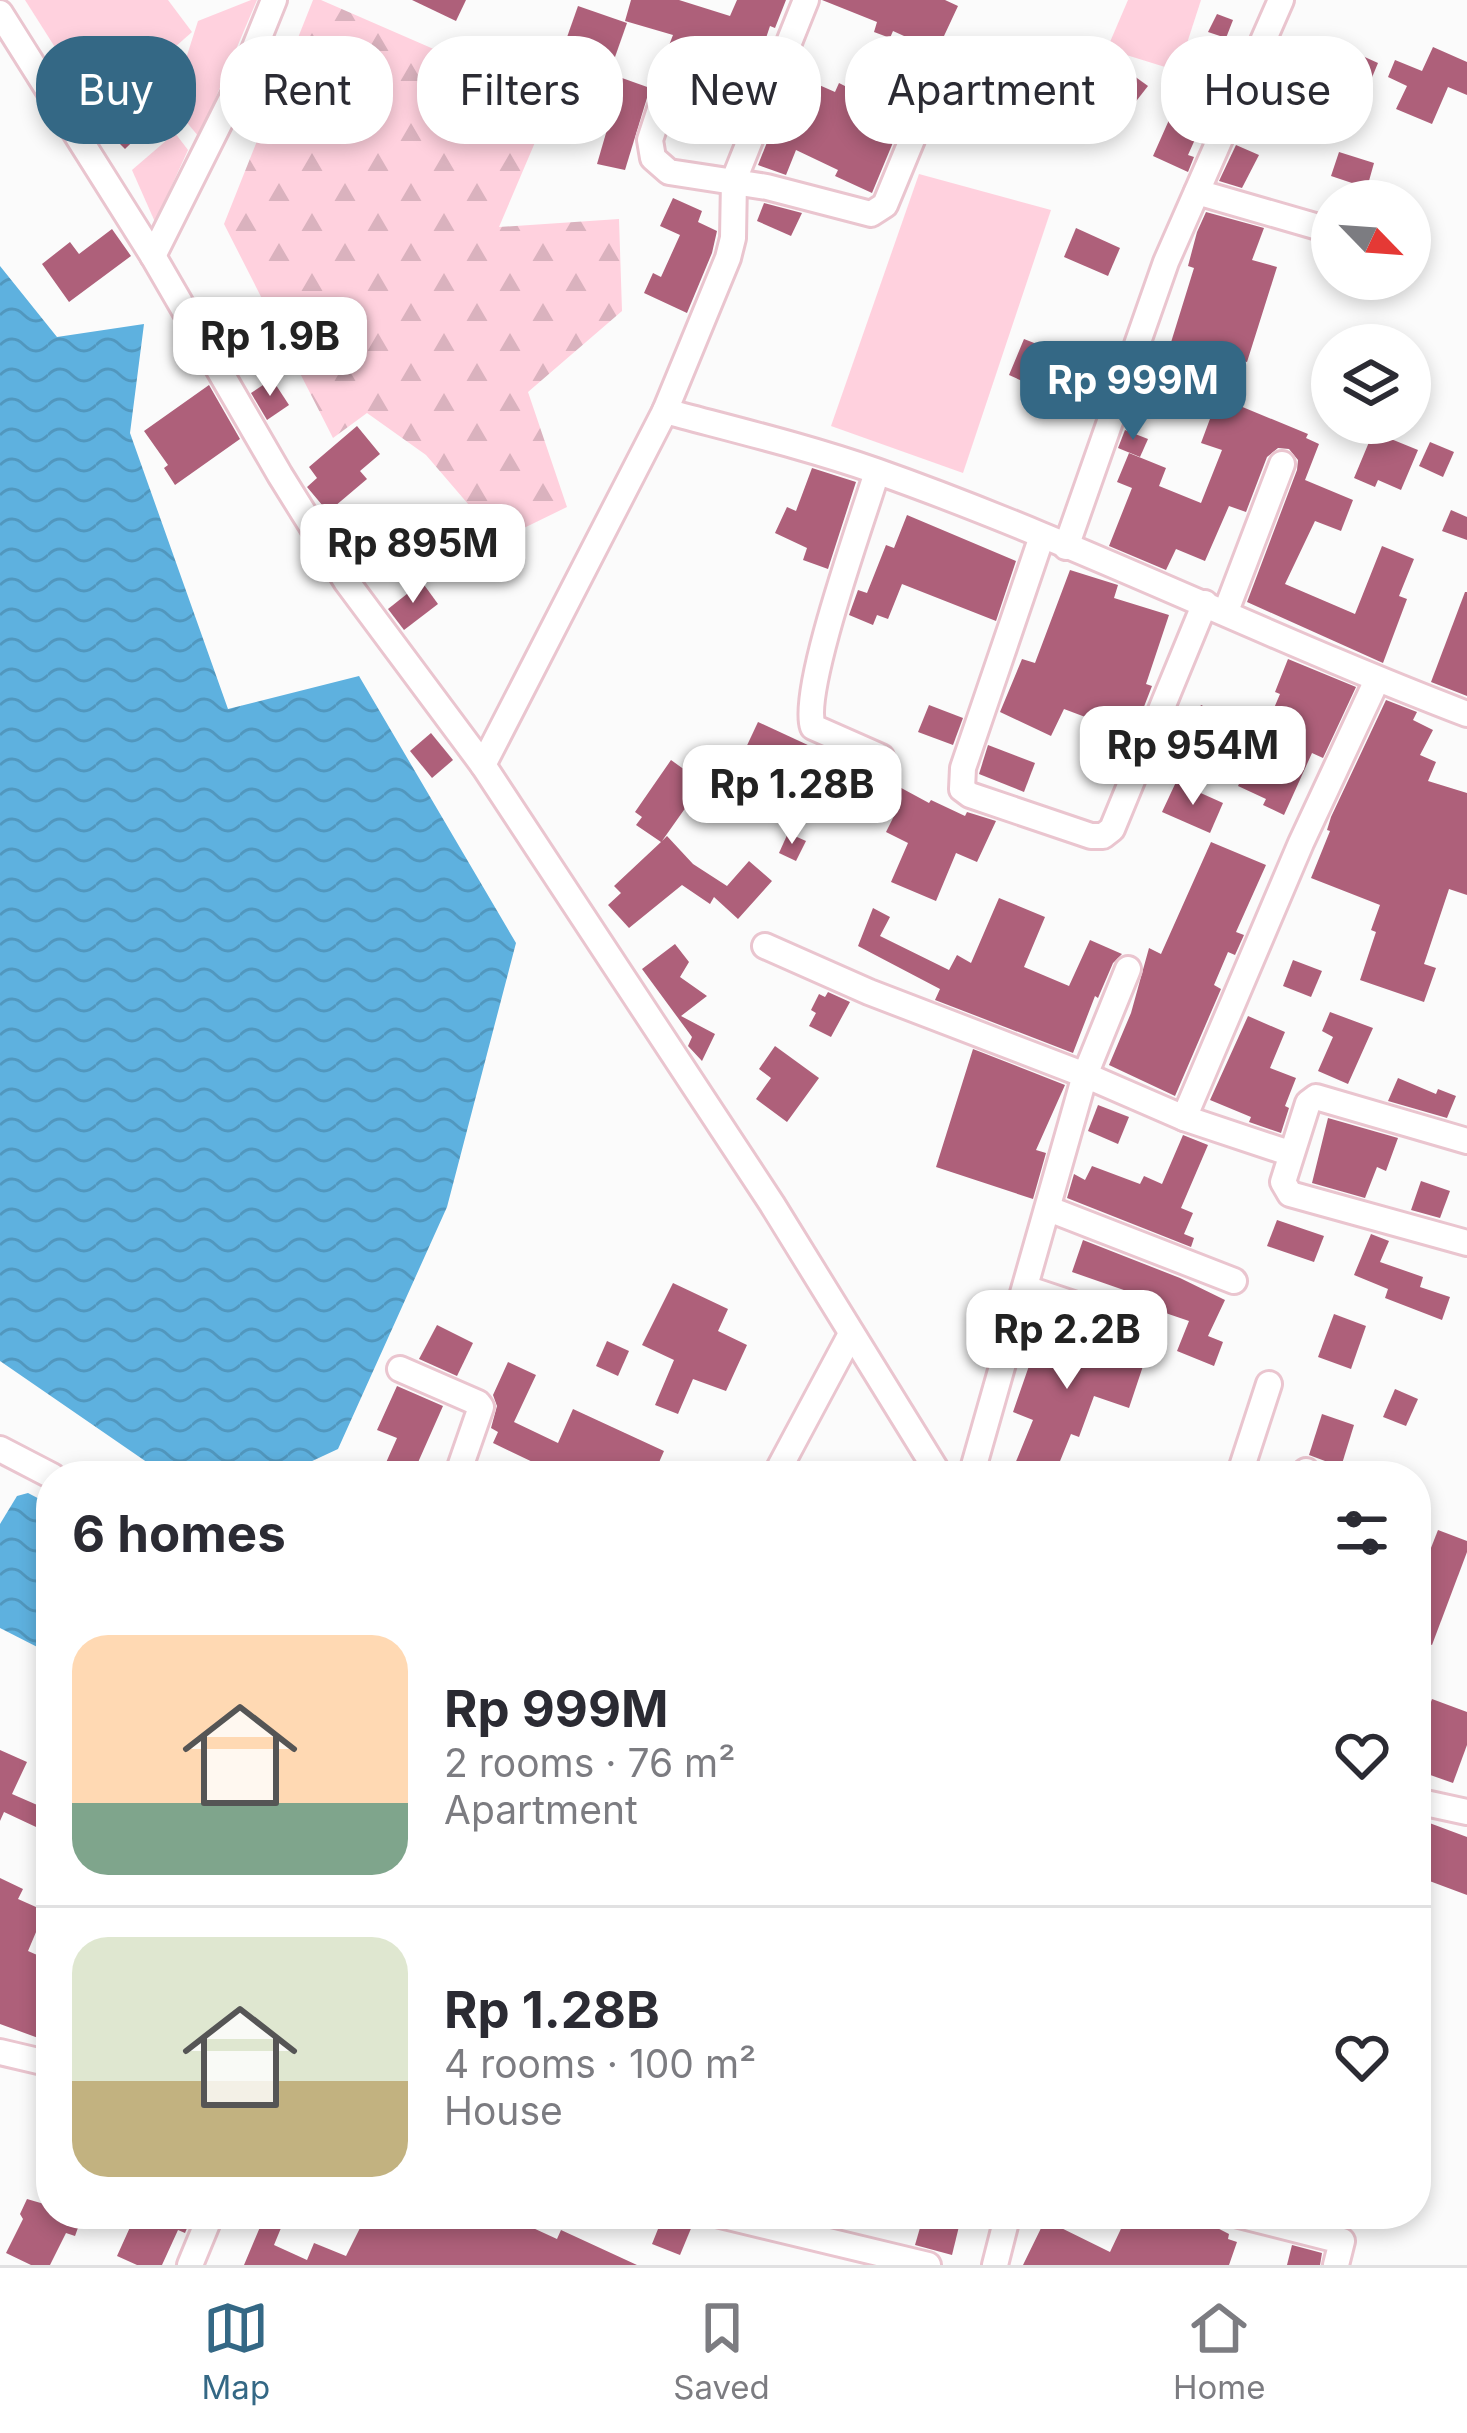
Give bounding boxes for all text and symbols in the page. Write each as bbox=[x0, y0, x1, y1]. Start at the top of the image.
chip: Buy bbox=[36, 36, 196, 144]
chip: Rent bbox=[220, 36, 393, 144]
chip: Filters bbox=[417, 36, 623, 144]
chip: New bbox=[647, 36, 821, 144]
chip: Apartment bbox=[845, 36, 1137, 144]
chip: House bbox=[1161, 36, 1373, 144]
north arrow bbox=[1311, 180, 1431, 300]
map controls bbox=[1311, 180, 1431, 444]
pin: Rp 1.9B bbox=[159, 297, 381, 399]
text: Rp 1.9B bbox=[200, 312, 340, 359]
button: layers bbox=[1311, 324, 1431, 444]
pin: Rp 999M bbox=[1022, 341, 1244, 443]
text: Rp 999M bbox=[1047, 356, 1219, 403]
pin: Rp 895M bbox=[302, 504, 524, 606]
text: Rp 895M bbox=[327, 519, 499, 566]
pin: Rp 954M bbox=[1082, 706, 1304, 808]
text: Rp 954M bbox=[1107, 721, 1279, 768]
pin: Rp 1.28B bbox=[668, 745, 916, 847]
text: Rp 1.28B bbox=[709, 760, 875, 807]
pin: Rp 2.2B bbox=[956, 1290, 1178, 1392]
text: Rp 2.2B bbox=[993, 1305, 1141, 1352]
icon: filters bbox=[1329, 1500, 1395, 1566]
text: 6 homes bbox=[72, 1503, 286, 1564]
text: Rp 999M bbox=[444, 1678, 669, 1739]
icon: home bbox=[168, 1683, 312, 1827]
icon: heart bbox=[1329, 1722, 1395, 1788]
text: 2 rooms · 76 m² bbox=[444, 1739, 736, 1786]
text: Apartment bbox=[444, 1786, 638, 1833]
text: Rp 1.28B bbox=[444, 1979, 660, 2040]
icon: home bbox=[168, 1985, 312, 2129]
icon: heart bbox=[1329, 2024, 1395, 2090]
text: 4 rooms · 100 m² bbox=[444, 2040, 756, 2087]
text: House bbox=[444, 2087, 563, 2134]
tab: Map bbox=[202, 2295, 270, 2407]
tab: Saved bbox=[673, 2295, 770, 2407]
tab: Home bbox=[1173, 2295, 1265, 2407]

